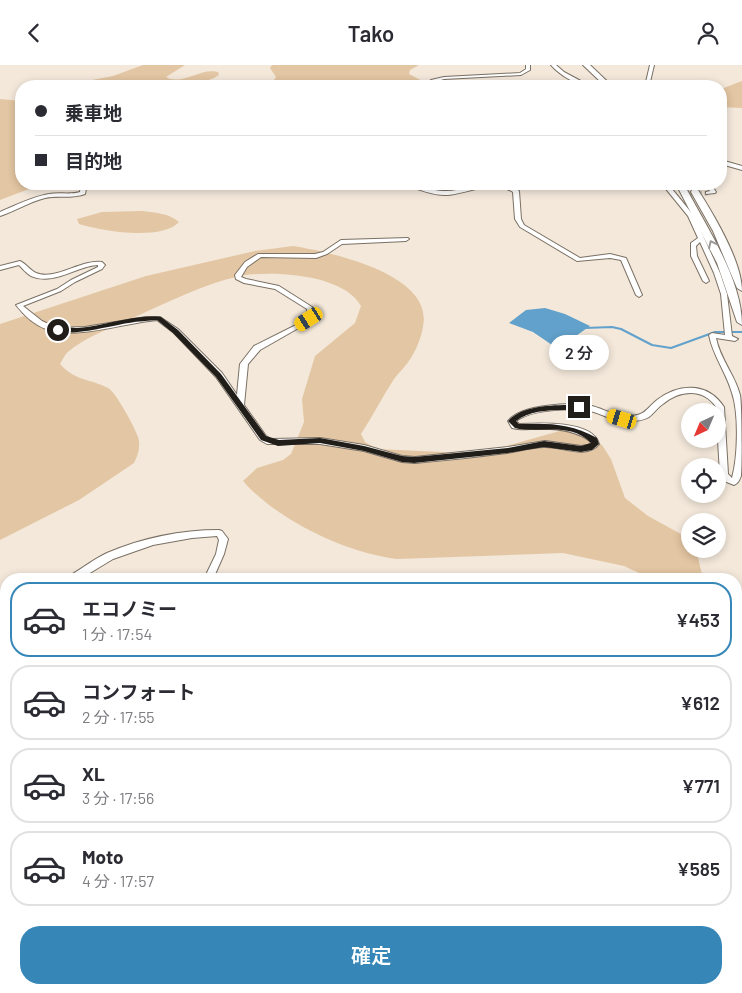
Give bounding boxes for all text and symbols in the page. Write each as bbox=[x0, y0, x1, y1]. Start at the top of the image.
icon: back bbox=[20, 19, 48, 47]
icon: person bbox=[694, 19, 722, 47]
text: Tako bbox=[348, 20, 394, 46]
text: 乗車地 bbox=[65, 101, 122, 124]
text: 目的地 bbox=[65, 149, 122, 172]
one-way arrow bbox=[708, 240, 719, 249]
car bbox=[292, 305, 325, 333]
route start bbox=[47, 319, 69, 341]
callout: 2 分 bbox=[549, 335, 609, 369]
text: 2 分 bbox=[565, 343, 593, 362]
route end bbox=[568, 396, 590, 418]
north arrow bbox=[681, 403, 726, 447]
map controls bbox=[681, 403, 726, 558]
car bbox=[605, 407, 638, 431]
button: locate bbox=[681, 458, 726, 503]
button: layers bbox=[681, 513, 726, 558]
icon: car bbox=[22, 597, 67, 642]
text: エコノミー bbox=[82, 597, 177, 620]
text: ¥453 bbox=[676, 608, 720, 631]
text: 1 分 · 17:54 bbox=[82, 624, 152, 643]
icon: car bbox=[22, 680, 67, 725]
text: コンフォート bbox=[82, 680, 195, 703]
text: ¥612 bbox=[680, 691, 720, 714]
text: 2 分 · 17:55 bbox=[82, 707, 155, 726]
text: XL bbox=[82, 762, 105, 785]
icon: car bbox=[22, 763, 67, 808]
text: ¥771 bbox=[682, 774, 720, 797]
text: 3 分 · 17:56 bbox=[82, 788, 154, 807]
text: Moto bbox=[82, 845, 124, 868]
icon: car bbox=[22, 846, 67, 891]
text: ¥585 bbox=[677, 857, 720, 880]
text: 4 分 · 17:57 bbox=[82, 871, 154, 890]
button: 確定 bbox=[20, 926, 722, 984]

